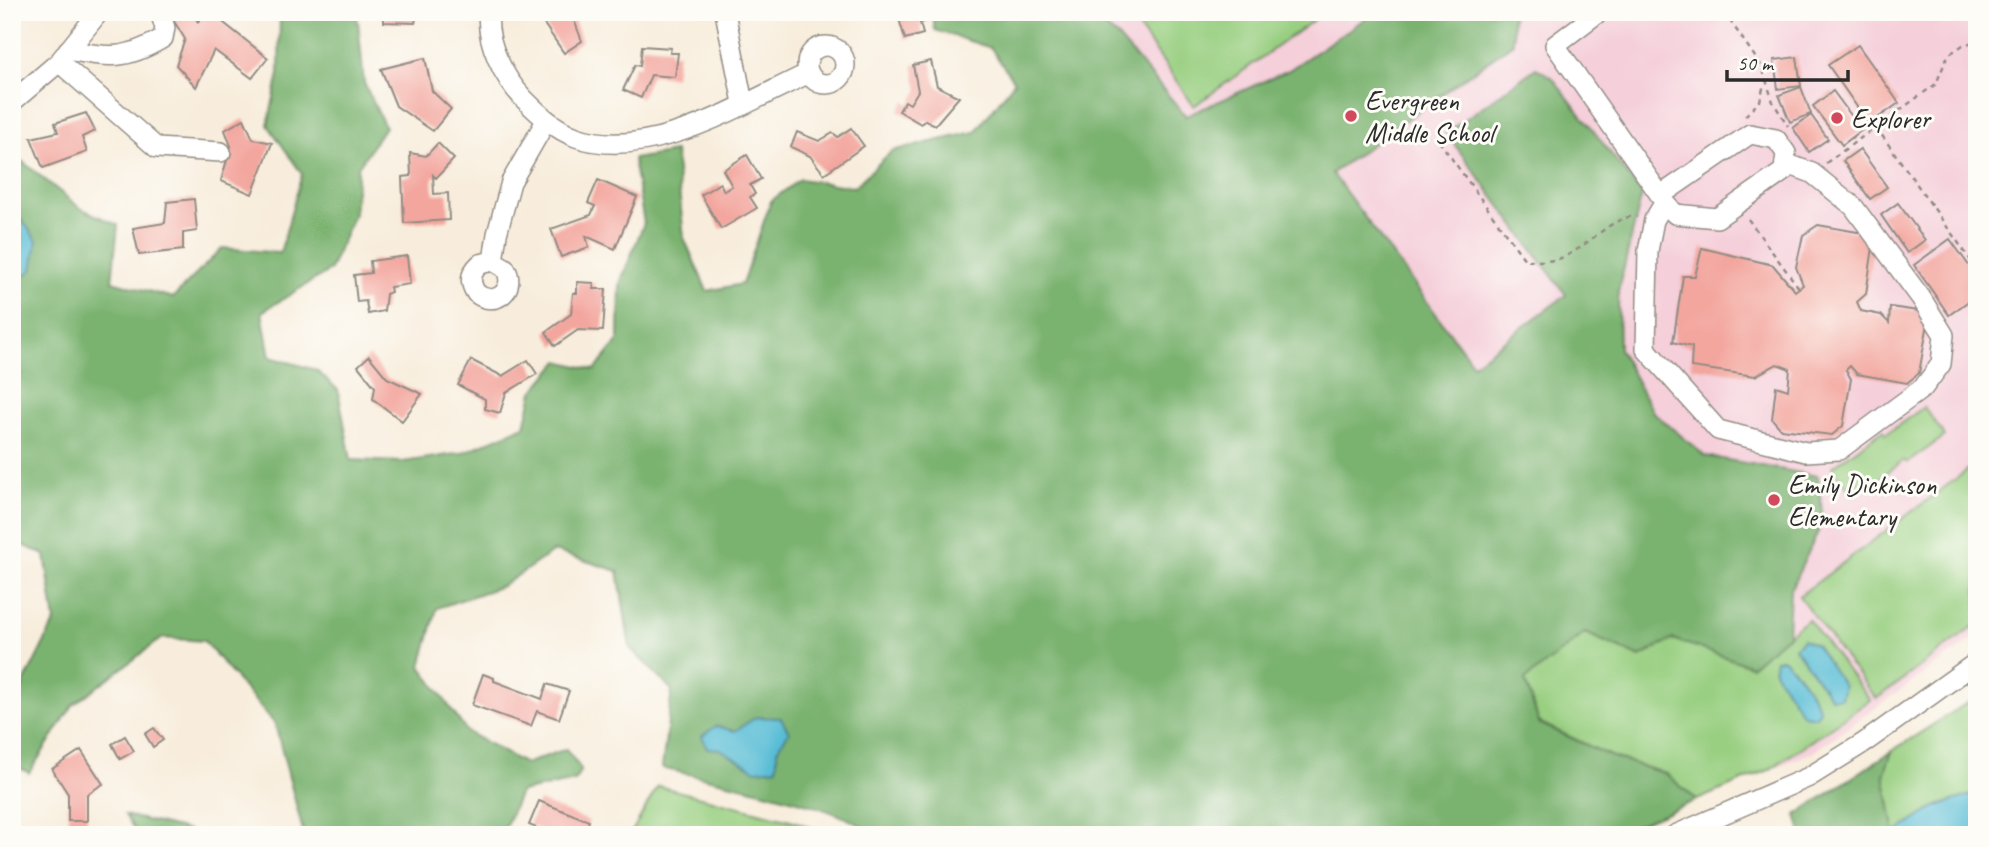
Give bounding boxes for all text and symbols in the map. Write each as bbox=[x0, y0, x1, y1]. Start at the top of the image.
scale bar bbox=[1727, 38, 1847, 82]
text: 50 m bbox=[1737, 50, 1775, 76]
place label: Evergreen Middle School bbox=[1365, 83, 1499, 150]
place label: Explorer bbox=[1851, 101, 1932, 136]
marker: Evergreen Middle School bbox=[1343, 108, 1359, 124]
marker: Explorer bbox=[1829, 110, 1845, 126]
place label: Emily Dickinson Elementary bbox=[1788, 467, 1937, 534]
marker: Emily Dickinson Elementary bbox=[1766, 492, 1782, 508]

